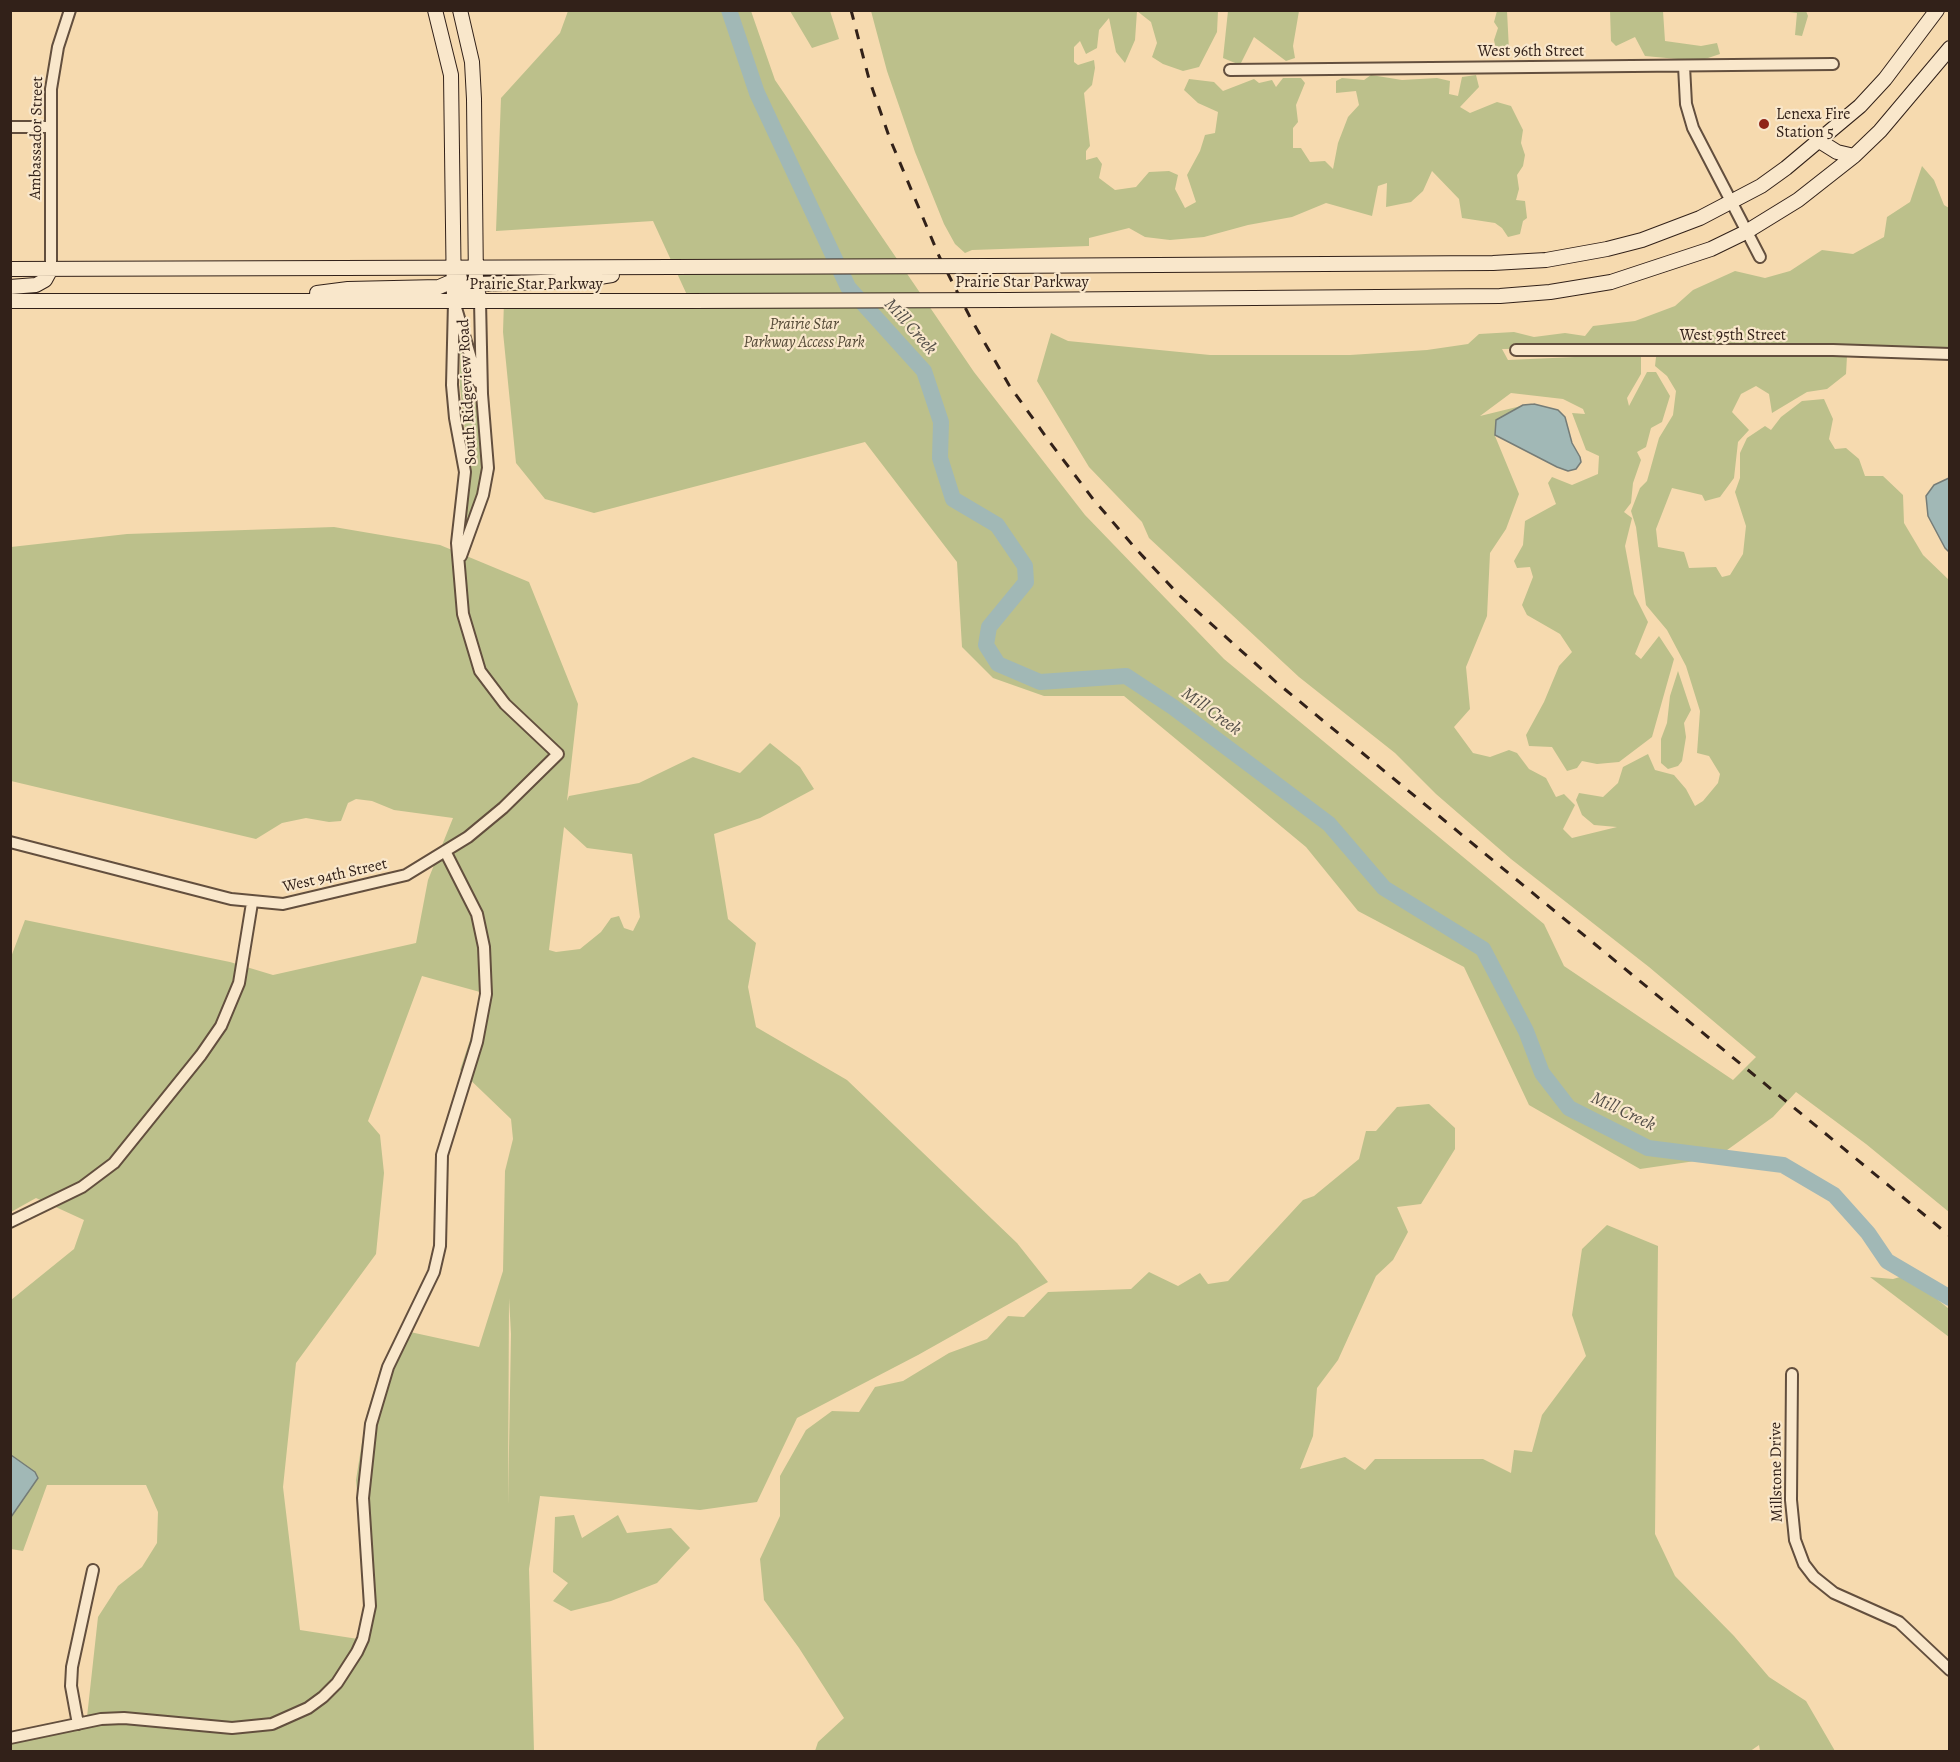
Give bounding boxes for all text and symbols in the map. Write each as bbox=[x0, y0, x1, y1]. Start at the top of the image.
street label: West 96th Street bbox=[1478, 42, 1584, 62]
street label: Ambassador Street bbox=[26, 76, 48, 200]
place label: Lenexa Fire Station 5 bbox=[1776, 105, 1850, 143]
marker: Lenexa Fire Station 5 bbox=[1757, 117, 1771, 131]
street label: Prairie Star Parkway bbox=[955, 273, 1089, 293]
street label: Prairie Star Parkway bbox=[469, 275, 603, 295]
water label: Mill Creek bbox=[879, 294, 941, 360]
park label: Prairie Star Parkway Access Park bbox=[743, 315, 865, 353]
street label: South Ridgeview Road bbox=[455, 318, 481, 466]
street label: West 95th Street bbox=[1680, 326, 1786, 346]
water label: Mill Creek bbox=[1177, 683, 1245, 741]
street label: West 94th Street bbox=[281, 855, 389, 897]
water label: Mill Creek bbox=[1587, 1088, 1659, 1136]
street label: Millstone Drive bbox=[1767, 1422, 1787, 1522]

